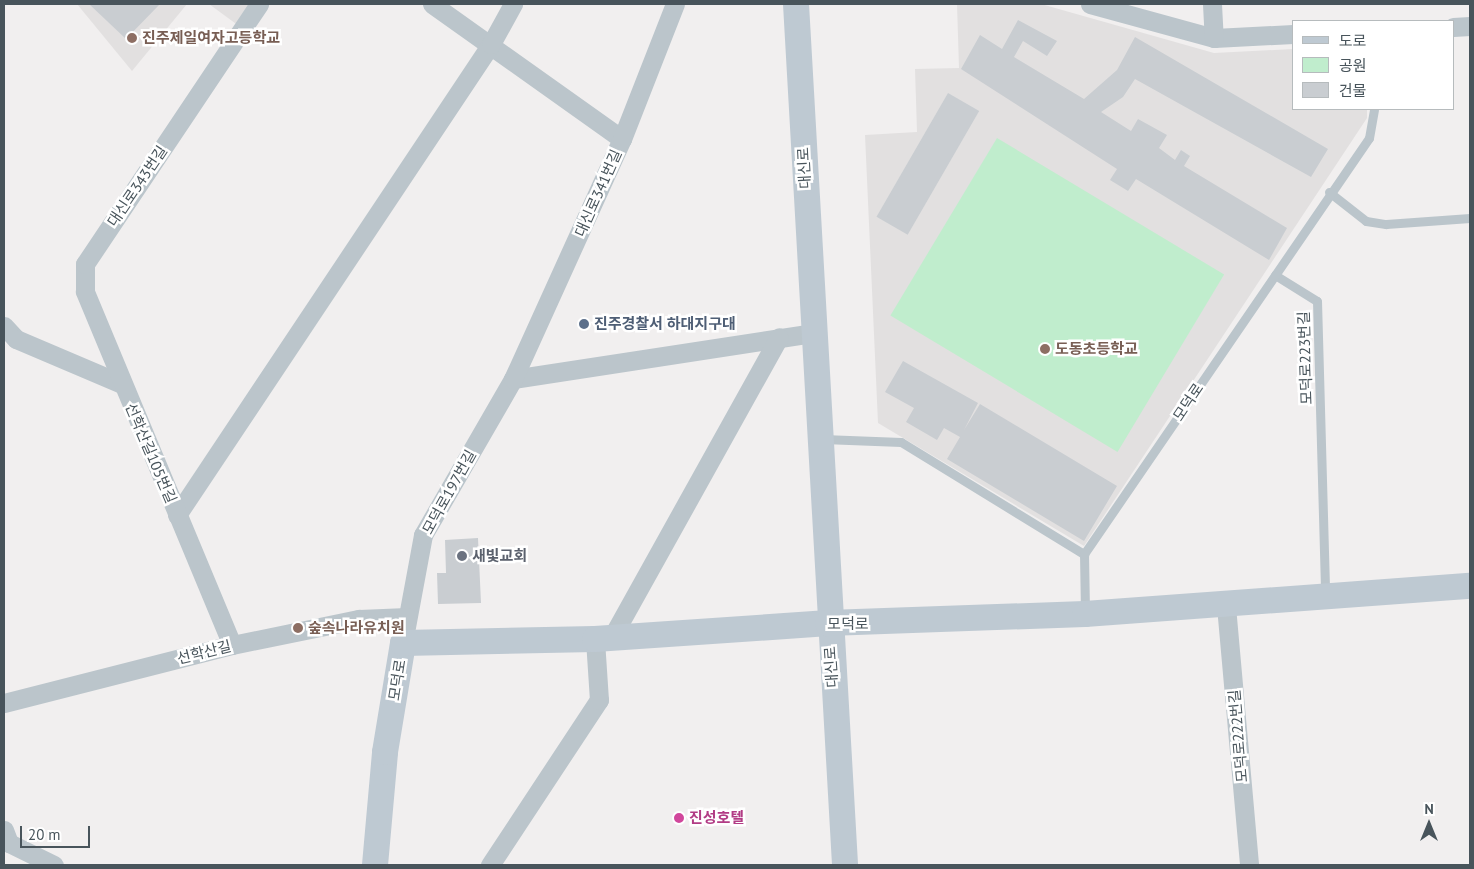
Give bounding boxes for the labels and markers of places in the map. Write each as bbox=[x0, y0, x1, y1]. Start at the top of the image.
place label: 진주제일여자고등학교 bbox=[142, 29, 280, 47]
marker: 진주제일여자고등학교 bbox=[126, 32, 138, 44]
place label: 진주경찰서 하대지구대 bbox=[594, 315, 736, 333]
marker: 진주경찰서 하대지구대 bbox=[578, 318, 590, 330]
place label: 도동초등학교 bbox=[1055, 340, 1138, 358]
marker: 도동초등학교 bbox=[1039, 343, 1051, 355]
place label: 새빛교회 bbox=[472, 547, 527, 565]
marker: 새빛교회 bbox=[456, 550, 468, 562]
place label: 숲속나라유치원 bbox=[308, 619, 405, 637]
marker: 숲속나라유치원 bbox=[292, 622, 304, 634]
place label: 진성호텔 bbox=[689, 809, 744, 827]
marker: 진성호텔 bbox=[673, 812, 685, 824]

